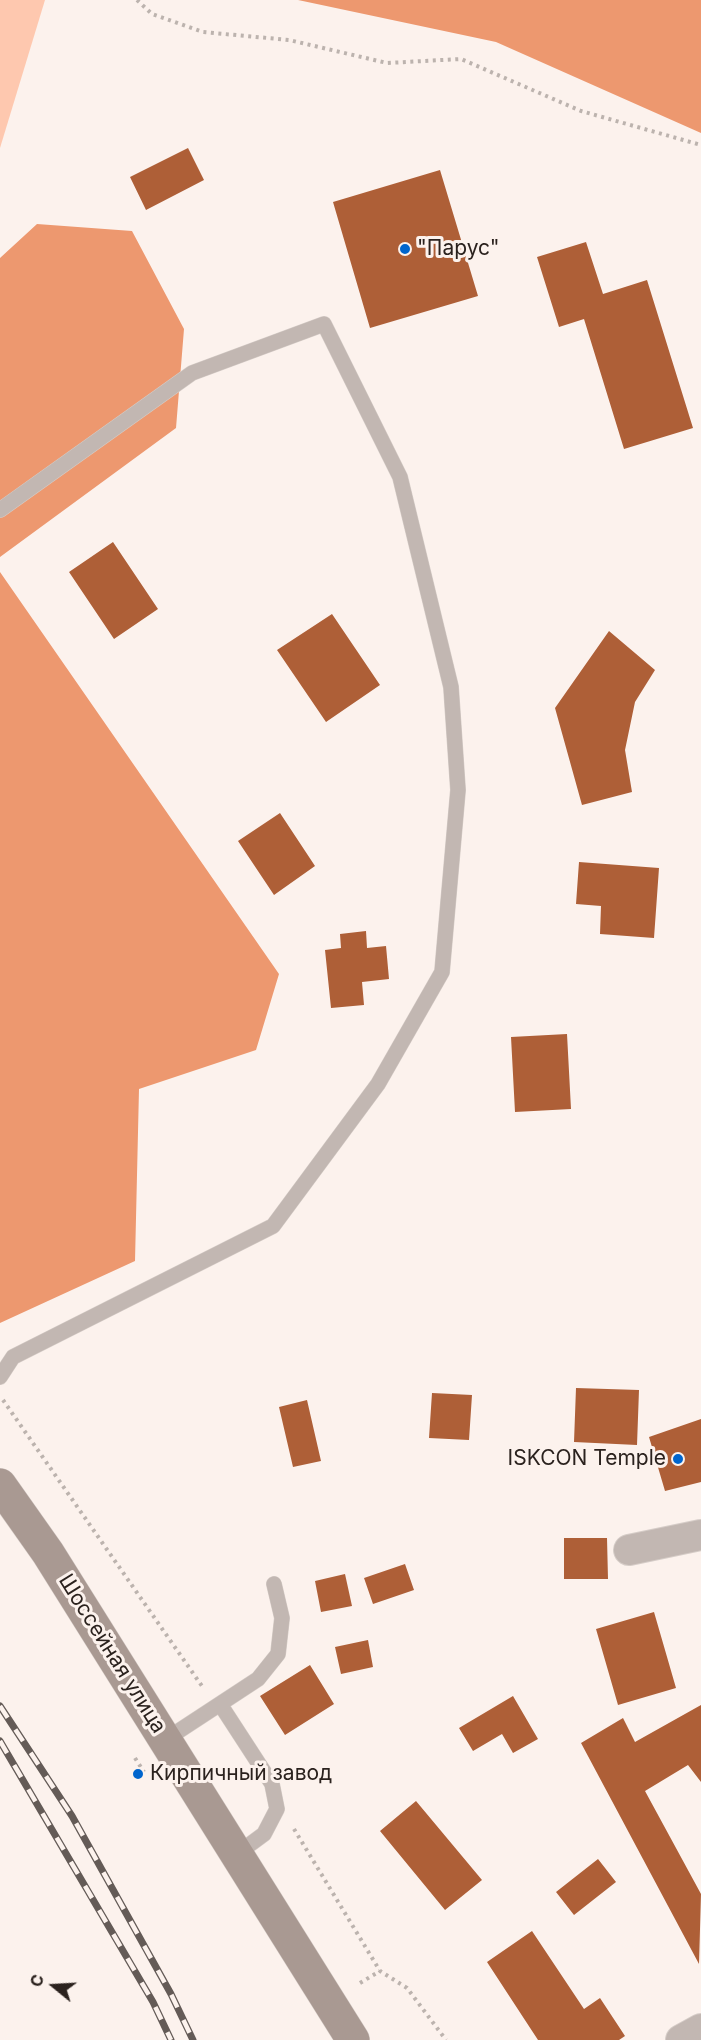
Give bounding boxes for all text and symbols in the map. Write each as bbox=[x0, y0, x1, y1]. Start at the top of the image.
place label: "Парус" bbox=[417, 236, 499, 262]
marker: "Парус" bbox=[398, 242, 412, 256]
place label: ISKCON Temple bbox=[508, 1446, 666, 1472]
marker: ISKCON Temple bbox=[671, 1452, 685, 1466]
street label: Шоссейная улица bbox=[53, 1570, 171, 1738]
place label: Кирпичный завод bbox=[150, 1761, 332, 1787]
marker: Кирпичный завод bbox=[131, 1767, 145, 1781]
north arrow bbox=[24, 1956, 84, 2016]
text: С bbox=[26, 1972, 48, 1989]

